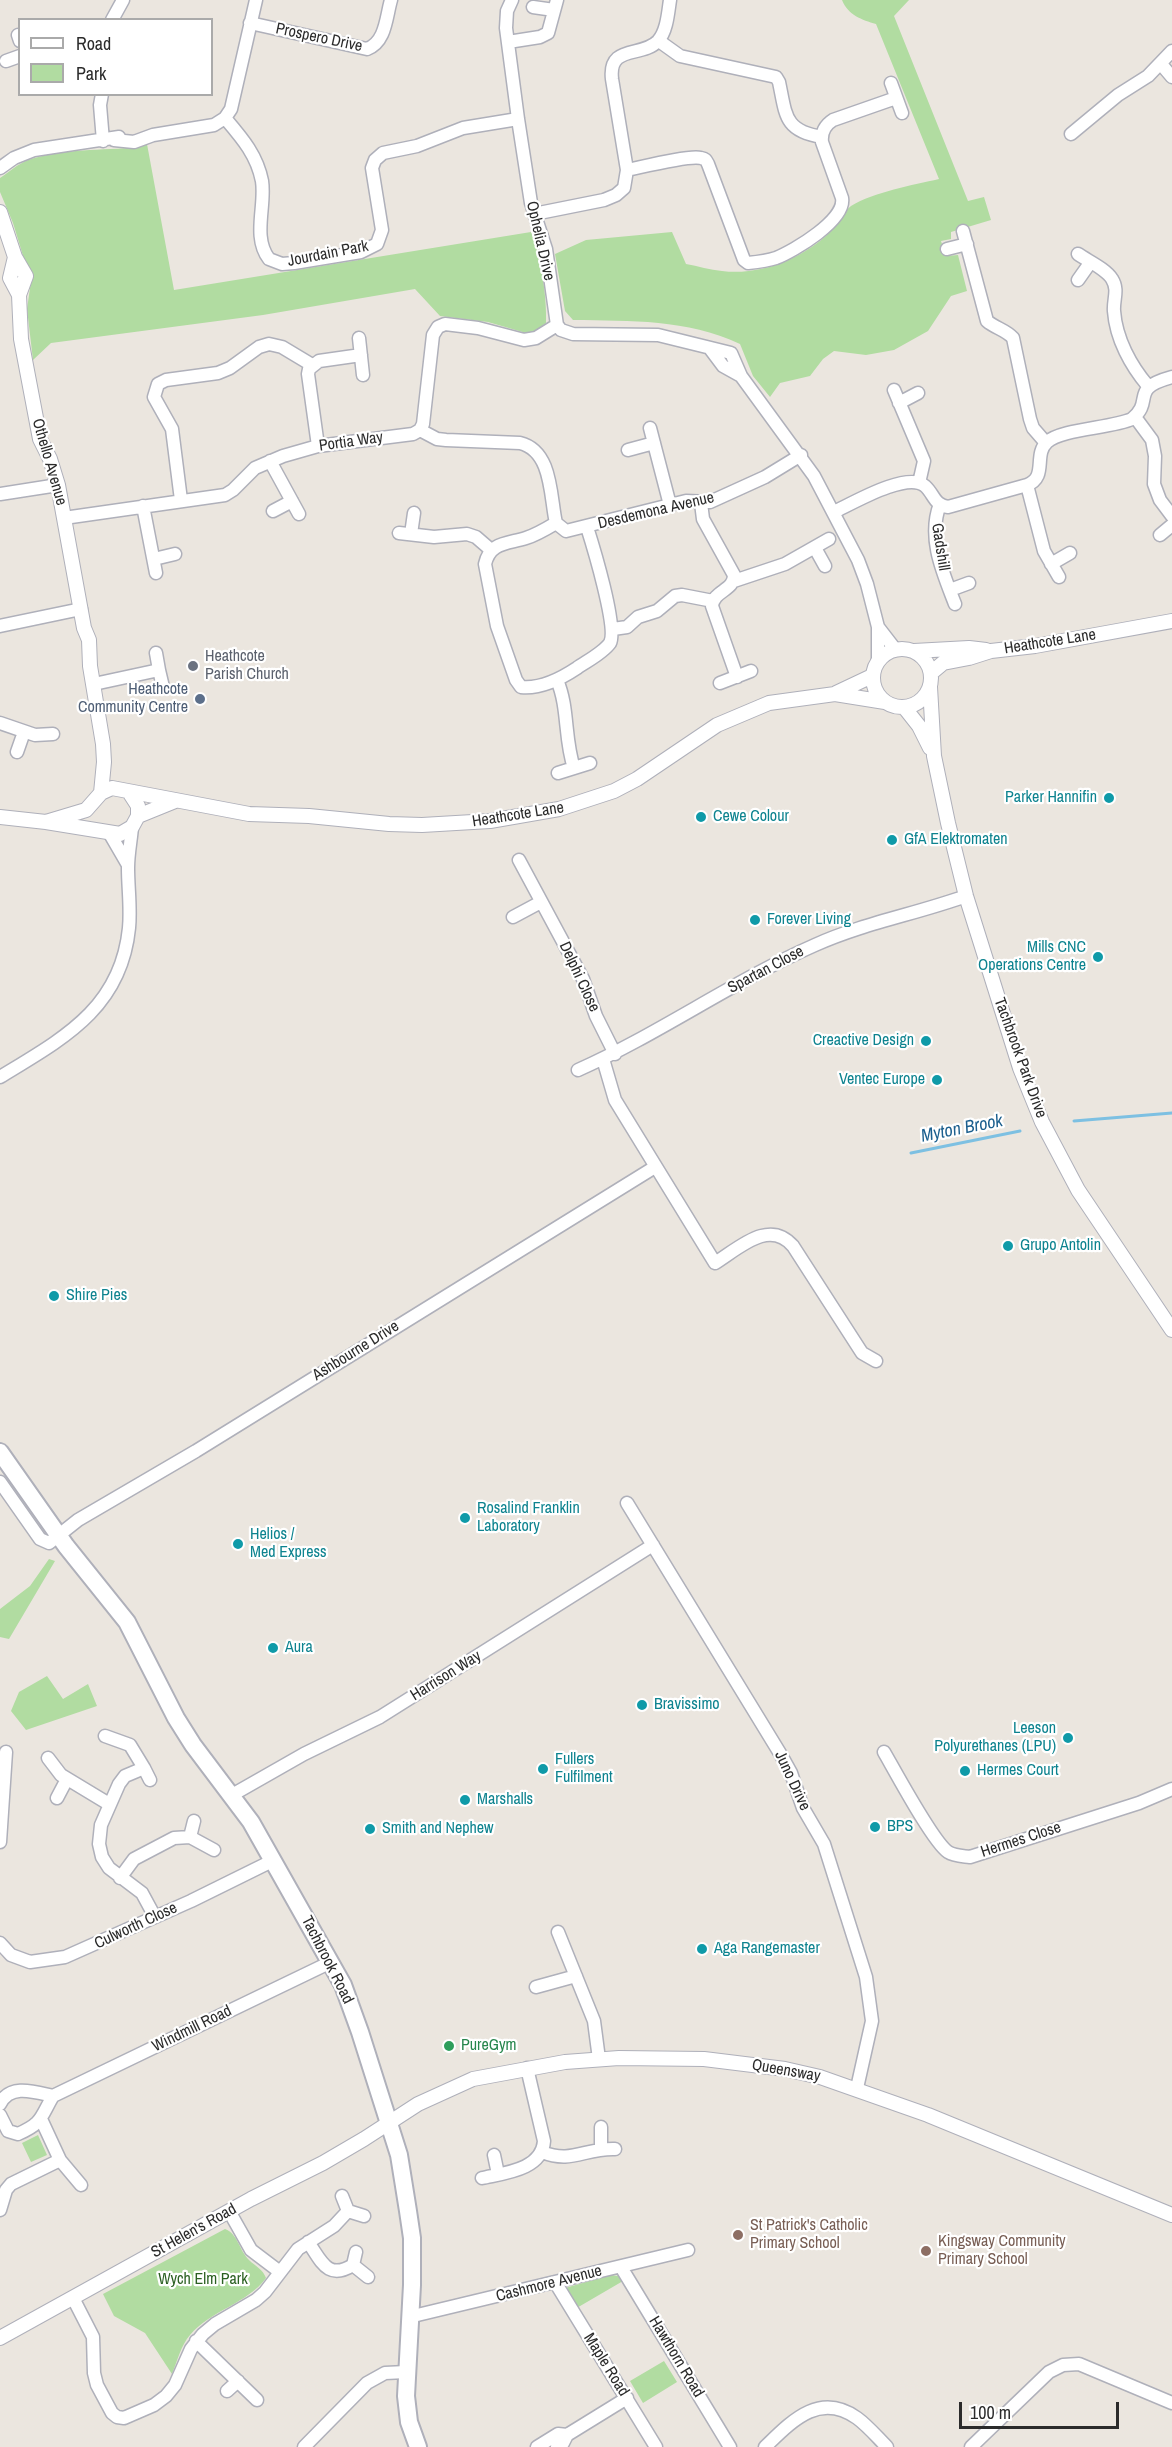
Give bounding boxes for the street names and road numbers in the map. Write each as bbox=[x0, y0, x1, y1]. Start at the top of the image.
street label: Prospero Drive bbox=[274, 19, 364, 57]
street label: Ophelia Drive bbox=[522, 199, 558, 283]
street label: Jourdain Park bbox=[286, 237, 370, 271]
street label: Othello Avenue bbox=[27, 416, 71, 508]
street label: Portia Way bbox=[318, 428, 384, 456]
street label: Desdemona Avenue bbox=[596, 488, 716, 534]
street label: Gadshill bbox=[927, 522, 953, 572]
street label: Heathcote Lane bbox=[1003, 625, 1097, 659]
street label: Heathcote Lane bbox=[471, 798, 565, 832]
street label: Delphi Close bbox=[554, 939, 604, 1015]
street label: Spartan Close bbox=[725, 942, 807, 998]
street label: Tachbrook Park Drive bbox=[989, 995, 1051, 1121]
street label: Ashbourne Drive bbox=[309, 1317, 403, 1385]
street label: Harrison Way bbox=[407, 1647, 485, 1705]
street label: Juno Drive bbox=[770, 1748, 814, 1814]
street label: Hermes Close bbox=[979, 1818, 1063, 1862]
street label: Culworth Close bbox=[92, 1899, 180, 1953]
street label: Tachbrook Road bbox=[297, 1913, 357, 2007]
street label: Windmill Road bbox=[149, 2002, 235, 2056]
street label: Queensway bbox=[750, 2056, 822, 2086]
street label: St Helen's Road bbox=[148, 2200, 240, 2262]
street label: Cashmore Avenue bbox=[494, 2262, 604, 2306]
street label: Hawthorn Road bbox=[644, 2313, 708, 2401]
street label: Maple Road bbox=[579, 2330, 633, 2400]

